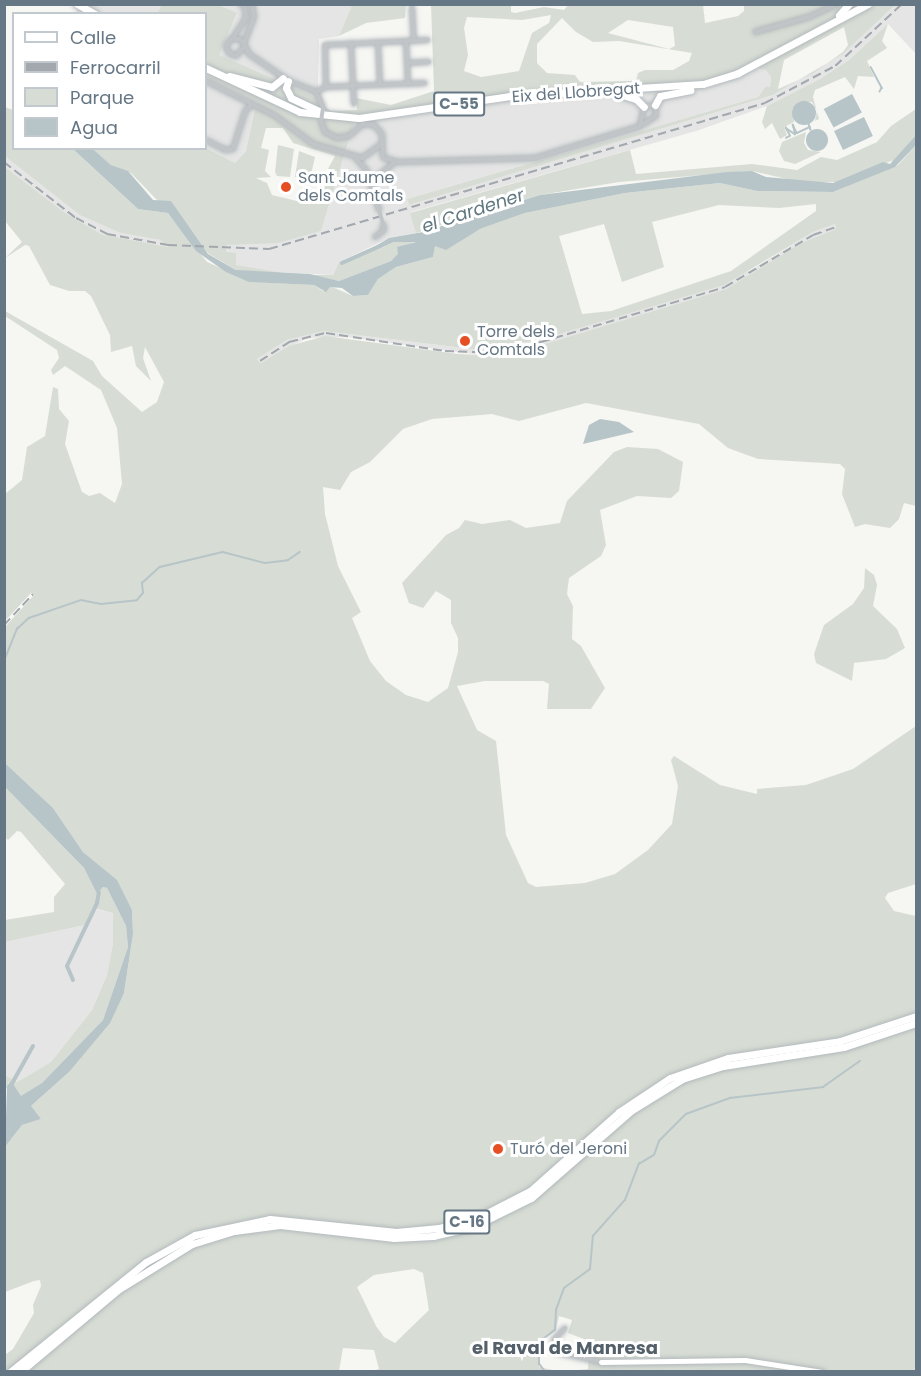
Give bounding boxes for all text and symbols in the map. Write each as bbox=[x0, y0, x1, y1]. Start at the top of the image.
legend bbox=[12, 12, 207, 150]
text: Calle bbox=[70, 25, 116, 50]
text: Ferrocarril bbox=[70, 55, 161, 80]
street label: Eix del Llobregat bbox=[511, 79, 641, 107]
text: Parque bbox=[70, 85, 134, 110]
road number: C-55 bbox=[432, 92, 486, 116]
text: Agua bbox=[70, 115, 118, 140]
place label: Sant Jaume dels Comtals bbox=[298, 168, 403, 206]
marker: Sant Jaume dels Comtals bbox=[279, 180, 293, 194]
water label: el Cardener bbox=[419, 184, 527, 238]
place label: Torre dels Comtals bbox=[477, 322, 555, 360]
marker: Torre dels Comtals bbox=[458, 334, 472, 348]
place label: Turó del Jeroni bbox=[510, 1139, 627, 1159]
marker: Turó del Jeroni bbox=[491, 1142, 505, 1156]
road number: C-16 bbox=[443, 1210, 491, 1234]
district label: el Raval de Manresa bbox=[472, 1337, 658, 1359]

